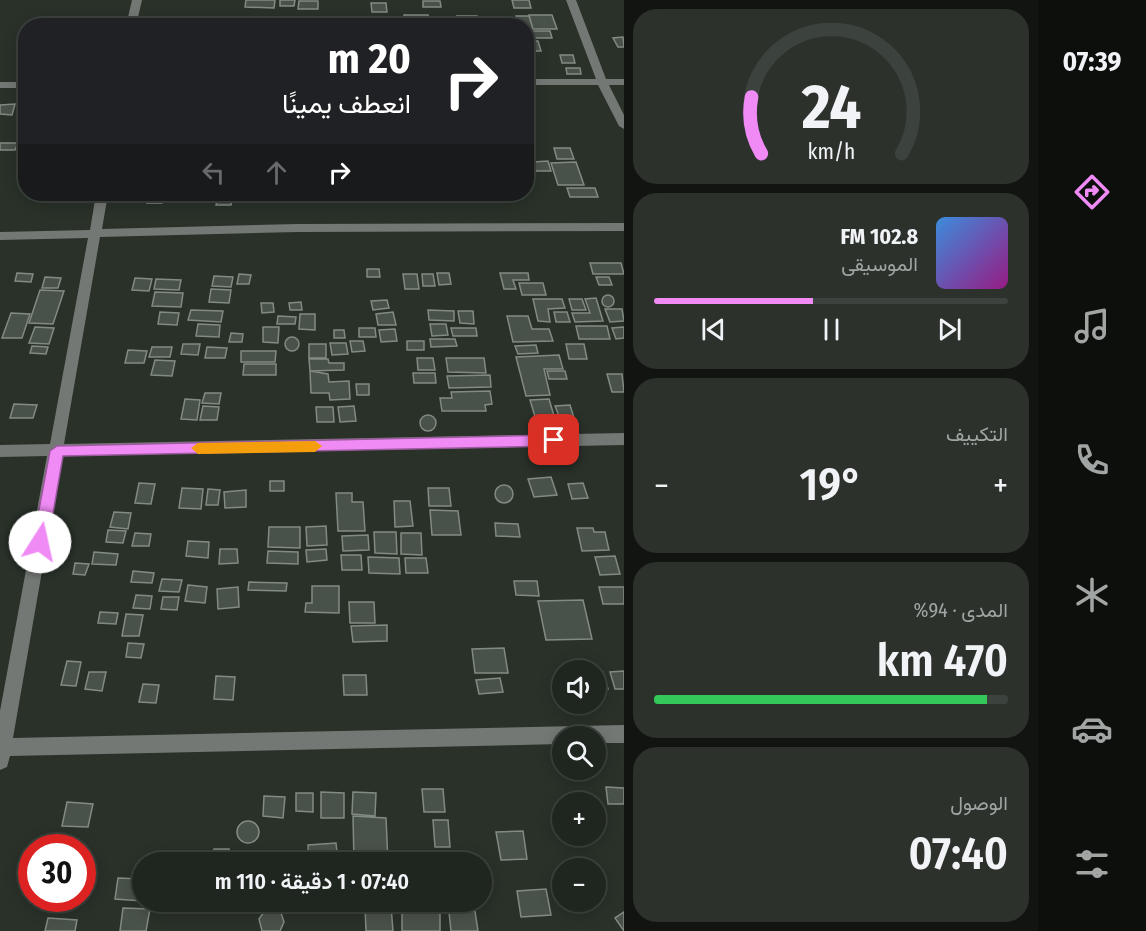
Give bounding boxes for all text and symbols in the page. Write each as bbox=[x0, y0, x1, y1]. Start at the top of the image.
text: 20 m bbox=[328, 34, 411, 84]
icon: right bbox=[432, 42, 510, 120]
text: 07:39 bbox=[1063, 46, 1121, 78]
text: 24 bbox=[800, 70, 861, 145]
text: انعطف يمينًا bbox=[282, 88, 411, 120]
text: km/h bbox=[807, 139, 855, 165]
icon: left bbox=[197, 156, 230, 189]
icon: ahead bbox=[260, 156, 293, 189]
icon: right bbox=[323, 156, 356, 189]
icon: directions bbox=[1071, 171, 1113, 213]
text: 102.8 FM bbox=[840, 223, 918, 250]
text: الموسيقى bbox=[841, 252, 918, 276]
icon: music bbox=[1071, 305, 1113, 347]
icon: previous bbox=[697, 313, 730, 346]
icon: pause bbox=[815, 313, 848, 346]
icon: next bbox=[933, 313, 966, 346]
pin bbox=[528, 414, 579, 465]
text: التكييف bbox=[946, 422, 1008, 446]
icon: arrive bbox=[537, 423, 570, 456]
icon: phone bbox=[1071, 439, 1113, 481]
text: 19° bbox=[800, 458, 862, 512]
text: − bbox=[654, 466, 669, 506]
text: + bbox=[993, 466, 1008, 506]
position arrow bbox=[8, 510, 72, 574]
icon: climate bbox=[1071, 574, 1113, 616]
text: المدى · 94% bbox=[914, 598, 1008, 622]
text: 470 km bbox=[877, 634, 1008, 688]
map controls bbox=[552, 660, 606, 912]
button: sound bbox=[552, 660, 606, 714]
icon: car bbox=[1071, 708, 1113, 750]
button: search bbox=[552, 726, 606, 780]
text: الوصول bbox=[950, 791, 1008, 815]
button: + bbox=[552, 792, 606, 846]
text: 07:40 bbox=[909, 827, 1008, 881]
speed limit sign: 30 bbox=[18, 834, 96, 912]
icon: filters bbox=[1071, 843, 1113, 885]
button: − bbox=[552, 858, 606, 912]
text: 07:40 · 1 دقيقة · 110 m bbox=[215, 868, 409, 895]

